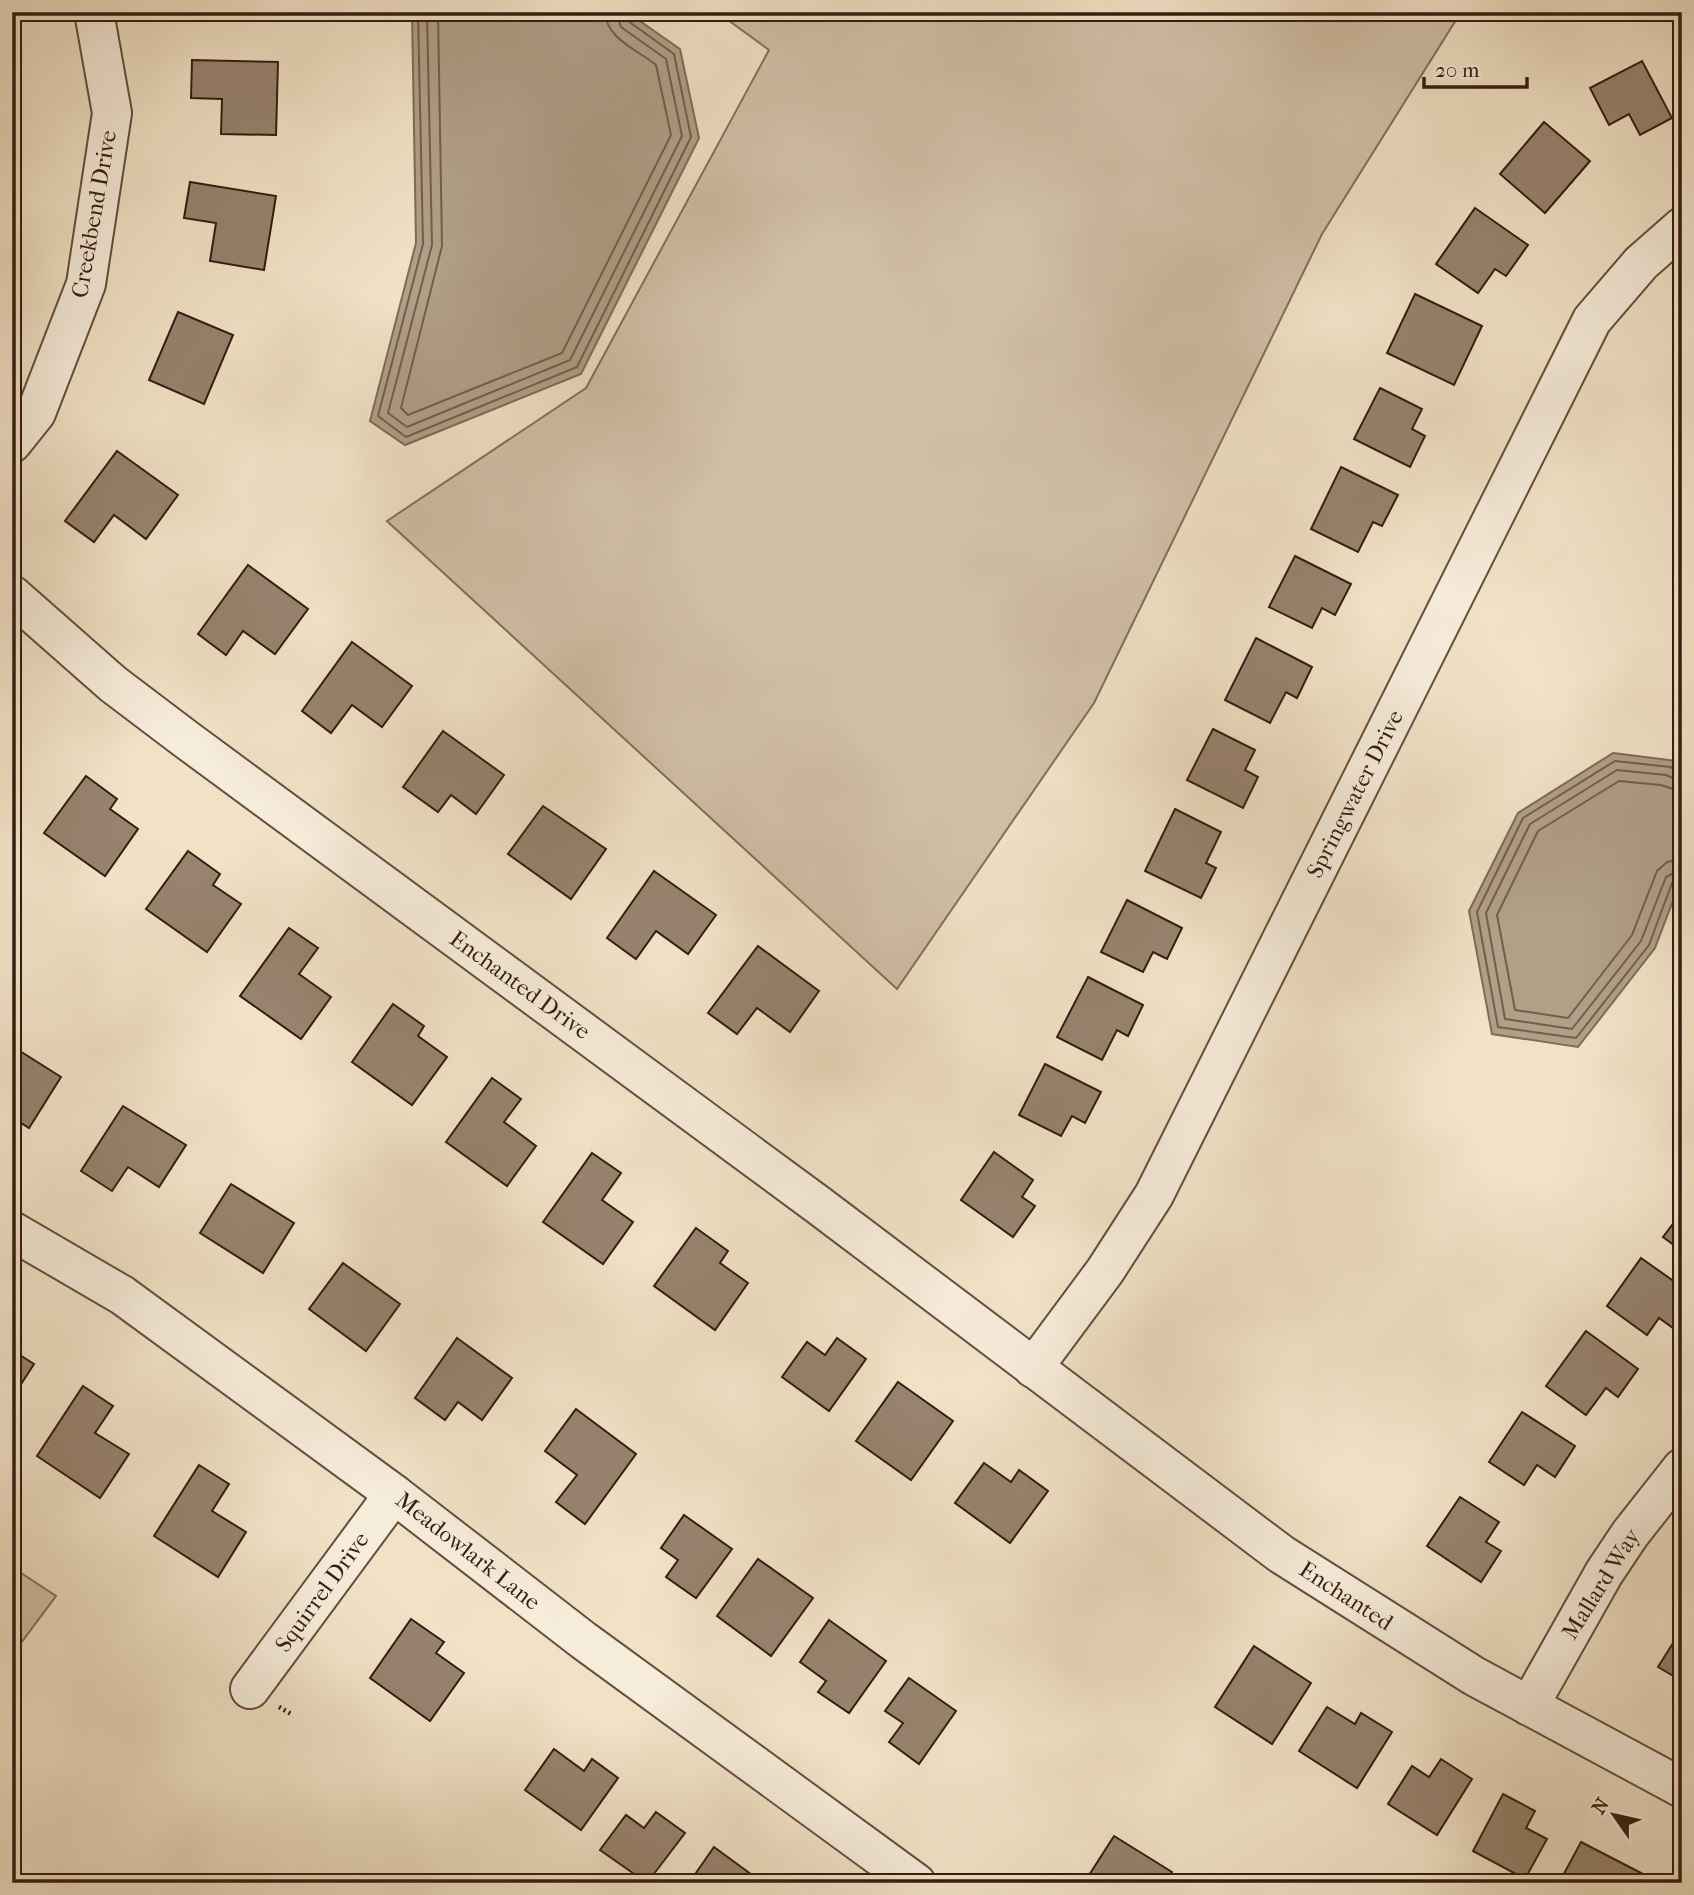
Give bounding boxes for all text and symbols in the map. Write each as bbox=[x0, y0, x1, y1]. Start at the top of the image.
scale bar bbox=[1424, 46, 1528, 90]
text: 20 m bbox=[1435, 58, 1480, 82]
street label: Creekbend Drive bbox=[66, 128, 122, 300]
street label: Springwater Drive bbox=[1301, 706, 1409, 882]
street label: Enchanted Drive bbox=[444, 925, 596, 1045]
street label: Meadowlark Lane bbox=[390, 1486, 546, 1616]
street label: Mallard Way bbox=[1556, 1523, 1646, 1644]
street label: Squirrel Drive bbox=[269, 1527, 375, 1657]
street label: Enchanted bbox=[1294, 1556, 1398, 1636]
north arrow bbox=[1578, 1780, 1648, 1850]
text: N bbox=[1588, 1793, 1614, 1818]

